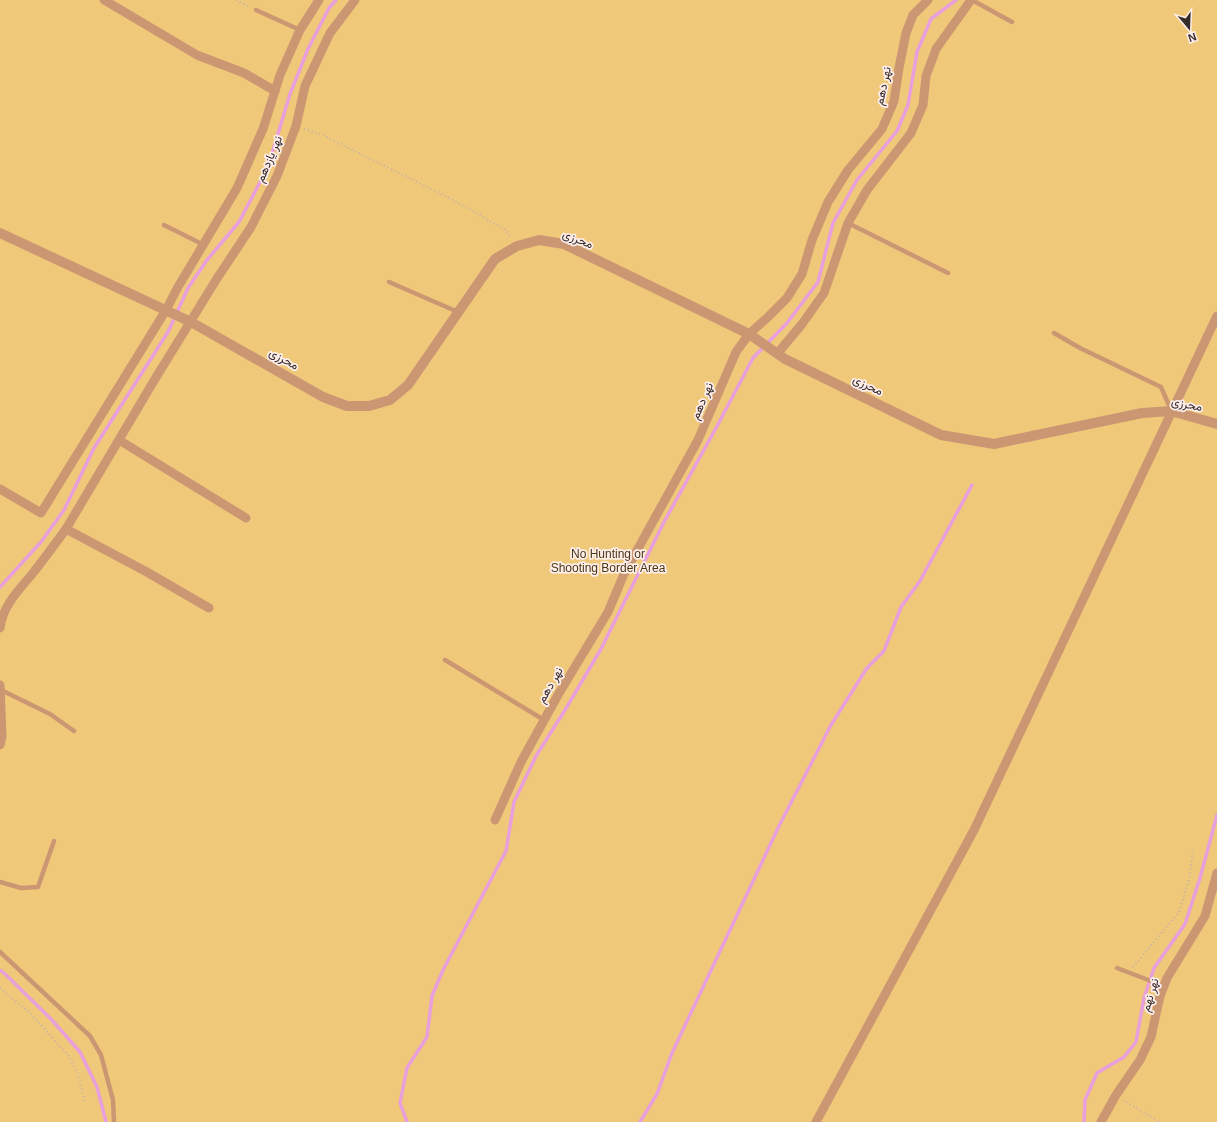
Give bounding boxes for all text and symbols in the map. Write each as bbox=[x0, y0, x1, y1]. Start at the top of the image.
north arrow bbox=[1169, 8, 1209, 48]
text: N bbox=[1186, 30, 1198, 44]
street label: نهر دهم bbox=[872, 65, 895, 107]
street label: نهر یازدهم bbox=[253, 134, 286, 185]
street label: محرزی bbox=[560, 227, 595, 252]
street label: محرزی bbox=[266, 345, 301, 374]
street label: محرزی bbox=[850, 372, 885, 399]
street label: نهر دهم bbox=[688, 380, 717, 422]
street label: محرزی bbox=[1170, 394, 1204, 415]
park label: No Hunting or Shooting Border Area bbox=[551, 547, 666, 575]
street label: نهر دهم bbox=[534, 665, 567, 706]
street label: نهر نهم bbox=[1138, 977, 1163, 1014]

